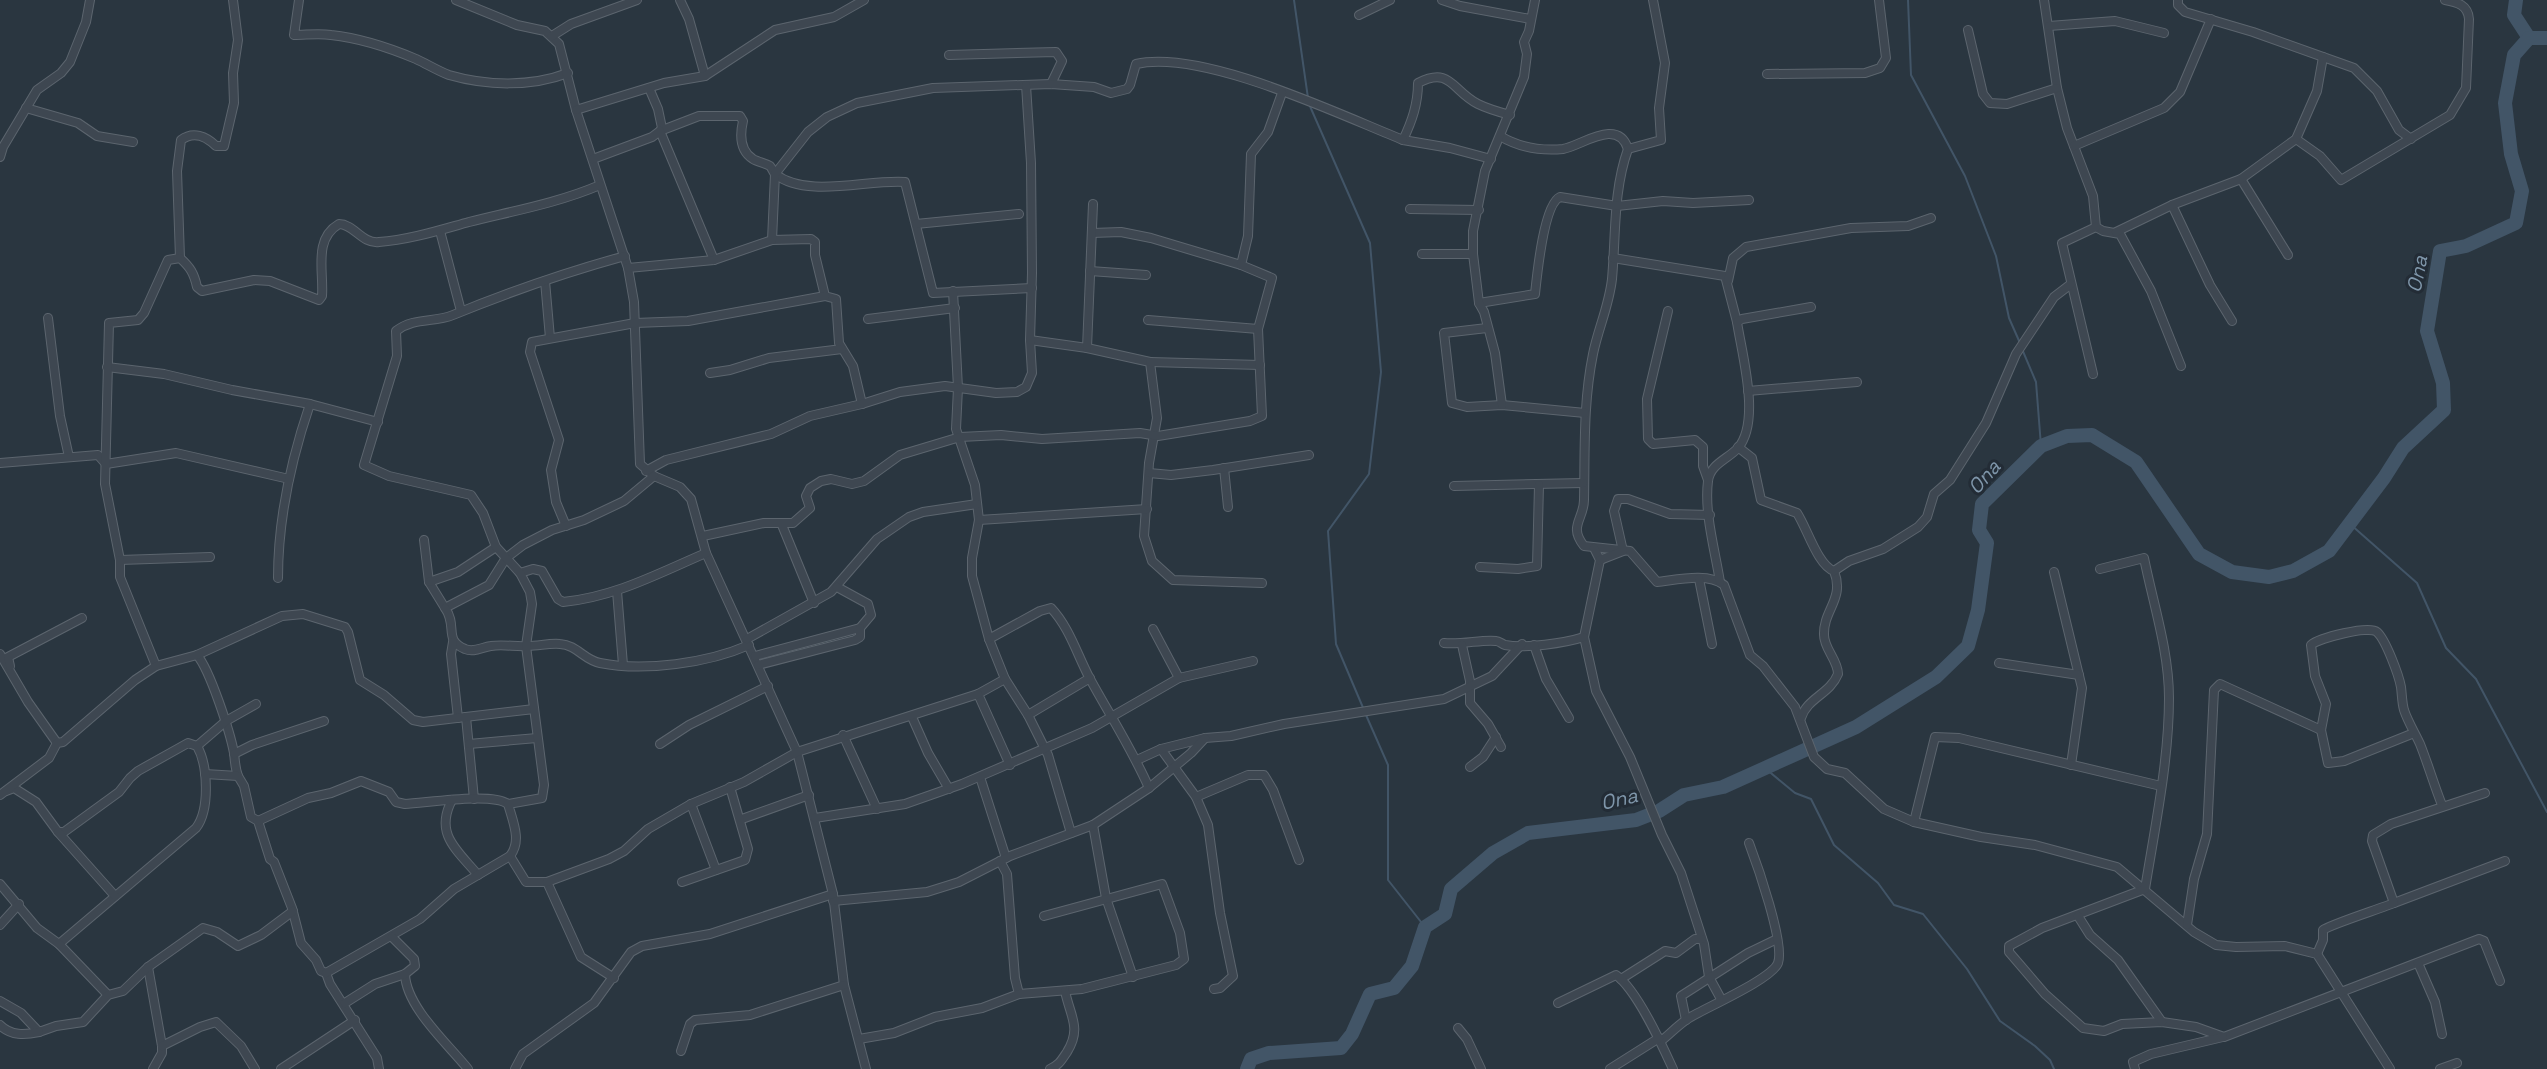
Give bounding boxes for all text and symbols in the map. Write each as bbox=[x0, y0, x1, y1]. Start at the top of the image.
water label: Ona bbox=[2401, 253, 2433, 295]
water label: Ona bbox=[1962, 454, 2006, 500]
water label: Ona bbox=[1598, 782, 1641, 816]

